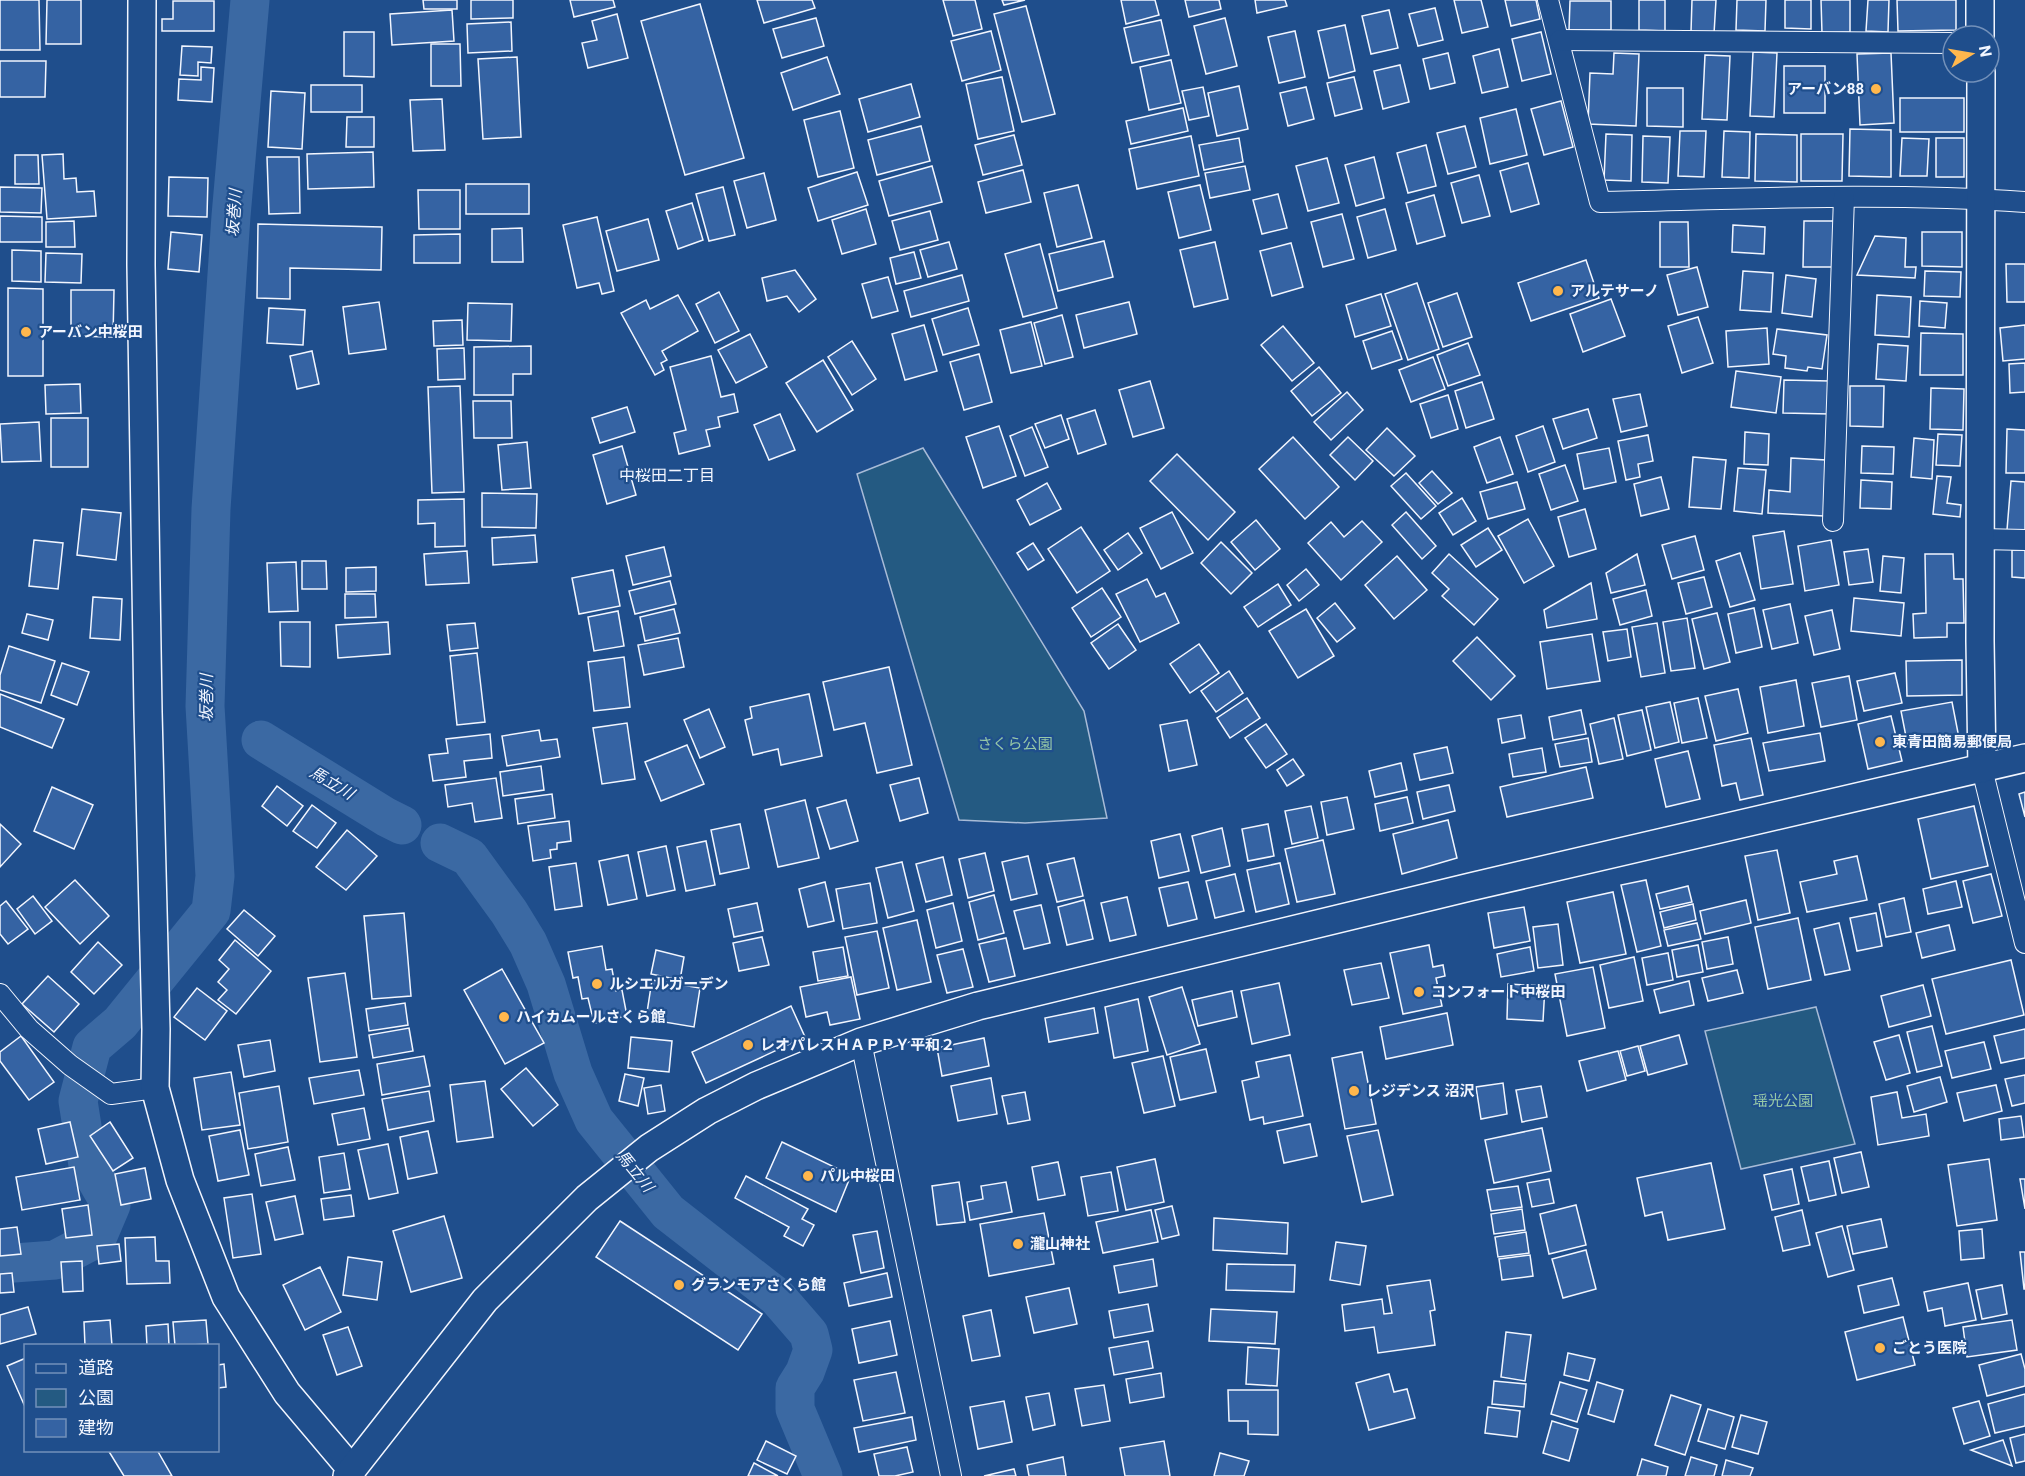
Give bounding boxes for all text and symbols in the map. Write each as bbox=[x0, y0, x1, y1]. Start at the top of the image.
north arrow bbox=[1941, 24, 2001, 84]
text: N bbox=[1975, 44, 1996, 59]
place label: アーバン88 bbox=[1787, 80, 1864, 98]
marker: アーバン88 bbox=[1869, 82, 1883, 96]
water label: 坂巻川 bbox=[223, 186, 245, 238]
place label: アルテサーノ bbox=[1570, 282, 1659, 300]
marker: アルテサーノ bbox=[1551, 284, 1565, 298]
place label: アーバン中桜田 bbox=[38, 323, 143, 341]
marker: アーバン中桜田 bbox=[19, 325, 33, 339]
district label: 中桜田二丁目 bbox=[619, 466, 715, 485]
water label: 坂巻川 bbox=[197, 672, 216, 722]
place label: 東青田簡易郵便局 bbox=[1892, 733, 2012, 751]
park label: さくら公園 bbox=[977, 735, 1053, 753]
marker: 東青田簡易郵便局 bbox=[1873, 735, 1887, 749]
water label: 馬立川 bbox=[307, 762, 359, 805]
place label: ルシエルガーデン bbox=[609, 975, 729, 993]
marker: ルシエルガーデン bbox=[590, 977, 604, 991]
place label: コンフォート中桜田 bbox=[1431, 983, 1566, 1001]
marker: コンフォート中桜田 bbox=[1412, 985, 1426, 999]
place label: ハイカムールさくら館 bbox=[516, 1008, 666, 1026]
marker: ハイカムールさくら館 bbox=[497, 1010, 511, 1024]
place label: レオパレスＨＡＰＰＹ平和２ bbox=[760, 1036, 955, 1054]
marker: レオパレスＨＡＰＰＹ平和２ bbox=[741, 1038, 755, 1052]
place label: レジデンス 沼沢 bbox=[1366, 1082, 1474, 1100]
marker: レジデンス 沼沢 bbox=[1347, 1084, 1361, 1098]
park label: 瑶光公園 bbox=[1753, 1092, 1813, 1110]
water label: 馬立川 bbox=[613, 1146, 659, 1197]
place label: パル中桜田 bbox=[820, 1167, 895, 1185]
marker: パル中桜田 bbox=[801, 1169, 815, 1183]
place label: 瀧山神社 bbox=[1030, 1235, 1090, 1253]
marker: 瀧山神社 bbox=[1011, 1237, 1025, 1251]
place label: グランモアさくら館 bbox=[691, 1276, 826, 1294]
marker: グランモアさくら館 bbox=[672, 1278, 686, 1292]
place label: ごとう医院 bbox=[1892, 1339, 1967, 1357]
marker: ごとう医院 bbox=[1873, 1341, 1887, 1355]
legend bbox=[24, 1344, 219, 1452]
text: 道路 bbox=[78, 1357, 114, 1378]
text: 公園 bbox=[78, 1387, 114, 1408]
text: 建物 bbox=[78, 1417, 114, 1438]

